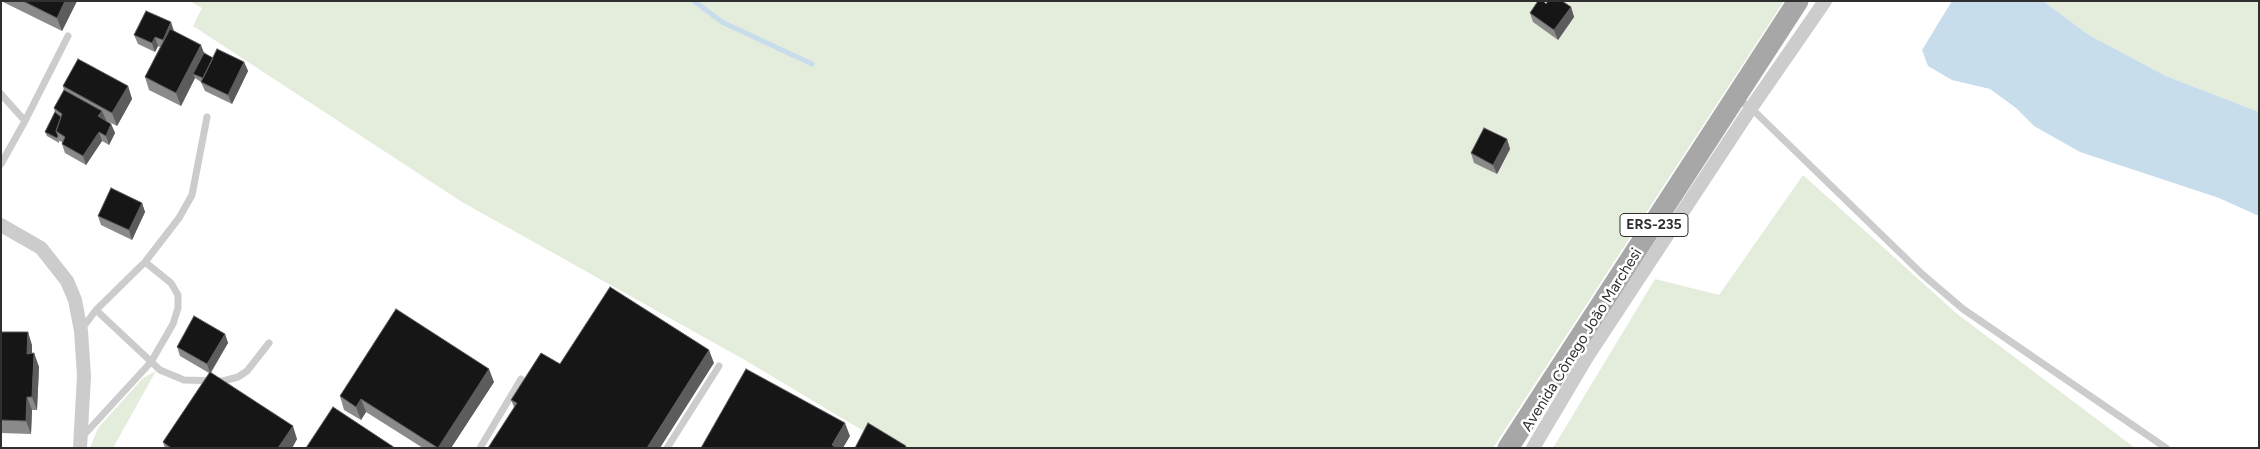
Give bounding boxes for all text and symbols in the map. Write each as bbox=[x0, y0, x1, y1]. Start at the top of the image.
road number: ERS-235 bbox=[1620, 214, 1688, 236]
street label: Avenida Cônego João Marchesi bbox=[1518, 245, 1646, 435]

